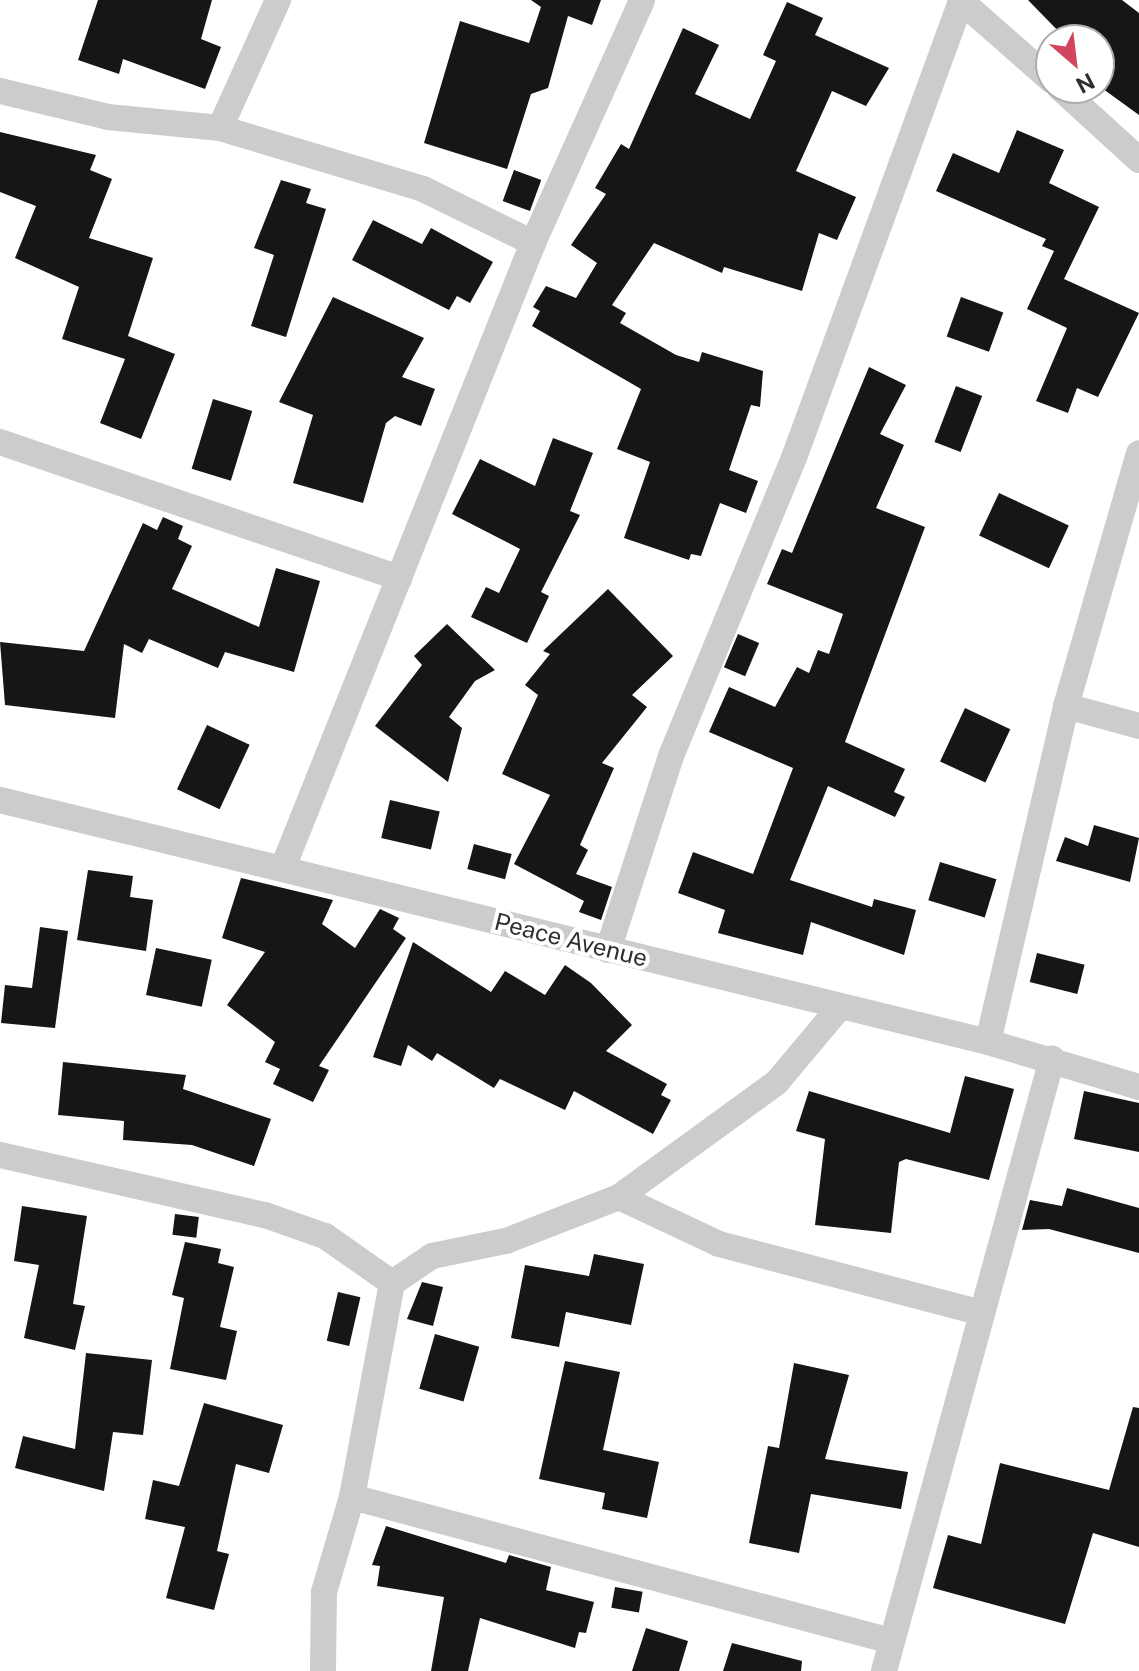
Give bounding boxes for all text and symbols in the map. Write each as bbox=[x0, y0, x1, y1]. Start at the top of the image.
north arrow bbox=[1035, 24, 1115, 104]
text: N bbox=[1072, 68, 1099, 99]
street label: Peace Avenue bbox=[492, 907, 650, 973]

